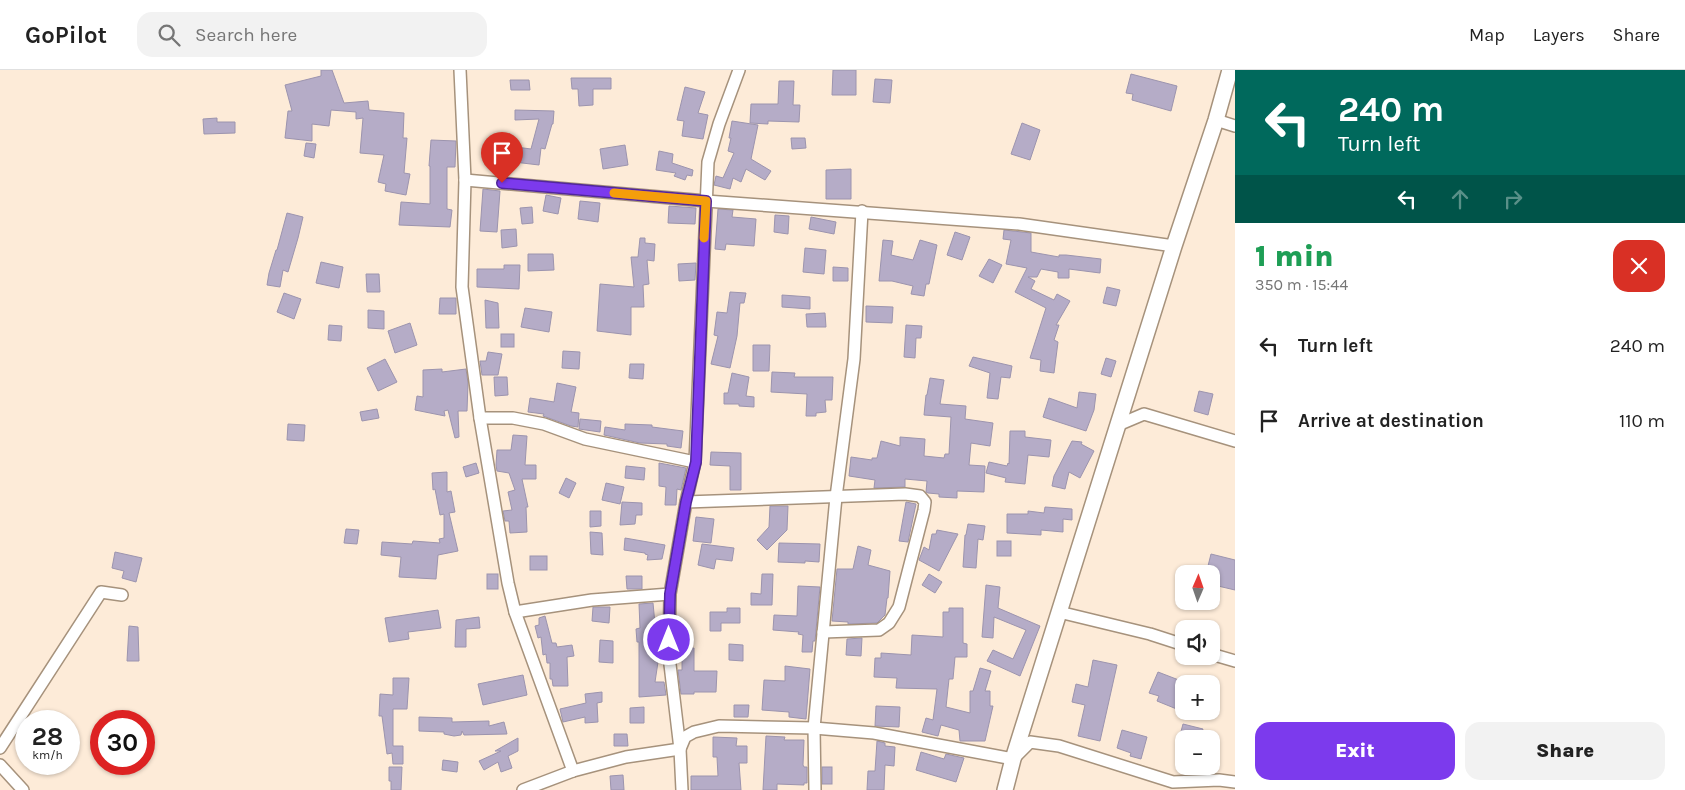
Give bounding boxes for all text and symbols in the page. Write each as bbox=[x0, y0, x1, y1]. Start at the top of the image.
search box bbox=[137, 12, 487, 57]
text: GoPilot bbox=[25, 21, 107, 49]
icon: search bbox=[155, 21, 183, 49]
text: Search here bbox=[195, 24, 297, 46]
text: Map bbox=[1469, 24, 1505, 46]
text: Layers bbox=[1533, 24, 1585, 46]
text: Share bbox=[1613, 24, 1660, 46]
text: 240 m bbox=[1338, 89, 1444, 130]
icon: left bbox=[1255, 90, 1320, 155]
text: Turn left bbox=[1338, 131, 1421, 157]
pin bbox=[481, 132, 523, 183]
icon: arrive bbox=[488, 139, 516, 167]
icon: left bbox=[1393, 185, 1421, 213]
icon: ahead bbox=[1446, 185, 1474, 213]
icon: right bbox=[1499, 185, 1527, 213]
text: 1 min bbox=[1255, 238, 1334, 274]
button: close bbox=[1613, 240, 1665, 292]
text: 350 m · 15:44 bbox=[1255, 275, 1348, 294]
icon: left bbox=[1255, 332, 1283, 360]
text: Turn left bbox=[1298, 335, 1373, 357]
text: 240 m bbox=[1610, 335, 1665, 357]
icon: arrive bbox=[1255, 407, 1283, 435]
text: Arrive at destination bbox=[1298, 410, 1484, 432]
text: 110 m bbox=[1619, 410, 1665, 432]
north arrow bbox=[1175, 565, 1220, 610]
map controls bbox=[1175, 565, 1220, 775]
position arrow bbox=[642, 613, 694, 665]
button: sound bbox=[1175, 620, 1220, 665]
button: + bbox=[1175, 675, 1220, 720]
speed limit sign: 30 bbox=[90, 710, 155, 775]
text: 28 bbox=[32, 722, 63, 751]
button: Exit bbox=[1255, 722, 1455, 780]
button: Share bbox=[1465, 722, 1665, 780]
button: − bbox=[1175, 730, 1220, 775]
text: km/h bbox=[32, 748, 63, 762]

